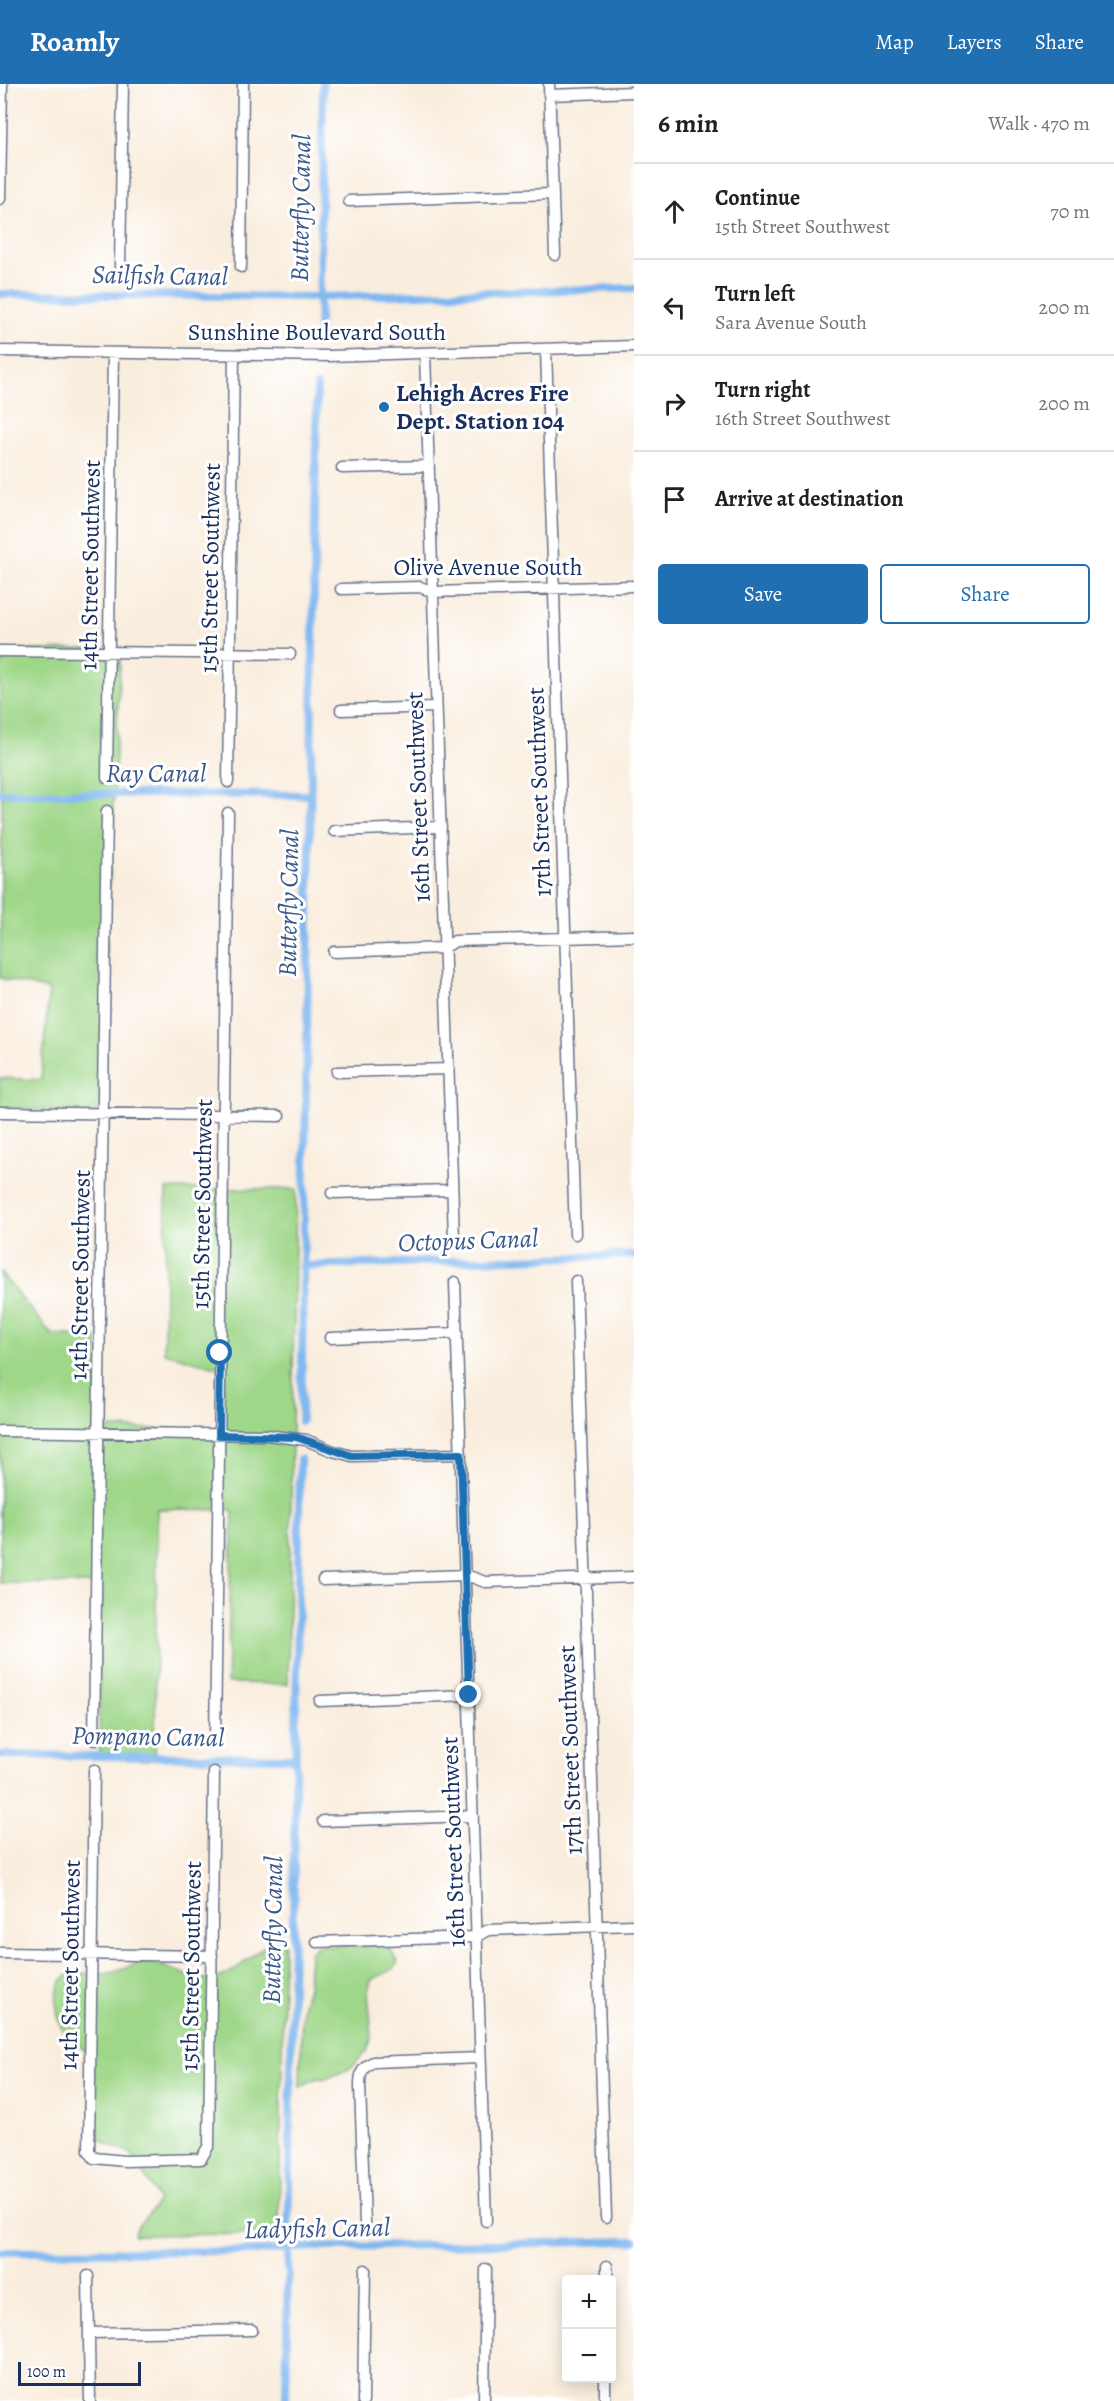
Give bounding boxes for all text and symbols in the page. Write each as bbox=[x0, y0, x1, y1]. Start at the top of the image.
text: Roamly bbox=[30, 23, 119, 61]
text: Map bbox=[875, 28, 914, 56]
text: Layers bbox=[947, 28, 1002, 56]
text: Share bbox=[1035, 28, 1084, 56]
text: 6 min bbox=[658, 106, 719, 141]
text: Walk · 470 m bbox=[988, 110, 1090, 137]
water label: Butterfly Canal bbox=[282, 133, 319, 282]
text: Continue bbox=[715, 183, 800, 213]
icon: ahead bbox=[658, 195, 691, 228]
text: 70 m bbox=[1050, 198, 1090, 225]
text: 15th Street Southwest bbox=[715, 213, 890, 240]
water label: Sailfish Canal bbox=[92, 257, 229, 294]
text: Turn left bbox=[715, 279, 795, 309]
icon: left bbox=[658, 291, 691, 324]
text: 200 m bbox=[1039, 294, 1090, 321]
text: Sara Avenue South bbox=[715, 309, 867, 336]
street label: Sunshine Boulevard South bbox=[188, 316, 446, 348]
text: Turn right bbox=[715, 375, 811, 405]
place label: Lehigh Acres Fire Dept. Station 104 bbox=[396, 377, 569, 437]
icon: right bbox=[658, 387, 691, 420]
text: 200 m bbox=[1039, 390, 1090, 417]
marker: Lehigh Acres Fire Dept. Station 104 bbox=[377, 400, 391, 414]
text: 16th Street Southwest bbox=[715, 405, 891, 432]
street label: 14th Street Southwest bbox=[72, 459, 108, 671]
street label: 15th Street Southwest bbox=[192, 463, 228, 673]
icon: arrive bbox=[658, 483, 691, 516]
text: Arrive at destination bbox=[715, 484, 904, 514]
street label: Olive Avenue South bbox=[393, 551, 583, 583]
button: Save bbox=[658, 564, 868, 624]
button: Share bbox=[880, 564, 1090, 624]
street label: 17th Street Southwest bbox=[519, 686, 559, 897]
street label: 16th Street Southwest bbox=[398, 691, 438, 903]
water label: Ray Canal bbox=[106, 756, 207, 791]
water label: Butterfly Canal bbox=[270, 828, 307, 977]
street label: 15th Street Southwest bbox=[184, 1099, 220, 1309]
street label: 14th Street Southwest bbox=[62, 1169, 98, 1381]
water label: Octopus Canal bbox=[397, 1221, 539, 1260]
route start bbox=[206, 1339, 232, 1365]
street label: 17th Street Southwest bbox=[550, 1644, 590, 1855]
route end bbox=[455, 1681, 481, 1707]
water label: Pompano Canal bbox=[71, 1718, 225, 1755]
street label: 16th Street Southwest bbox=[433, 1736, 473, 1948]
water label: Butterfly Canal bbox=[254, 1855, 291, 2004]
street label: 14th Street Southwest bbox=[52, 1859, 88, 2071]
street label: 15th Street Southwest bbox=[173, 1861, 209, 2071]
water label: Ladyfish Canal bbox=[244, 2210, 391, 2247]
map controls bbox=[562, 2275, 616, 2383]
button: + bbox=[562, 2275, 616, 2329]
button: − bbox=[562, 2329, 616, 2383]
scale bar bbox=[18, 2359, 141, 2386]
text: 100 m bbox=[27, 2361, 66, 2383]

